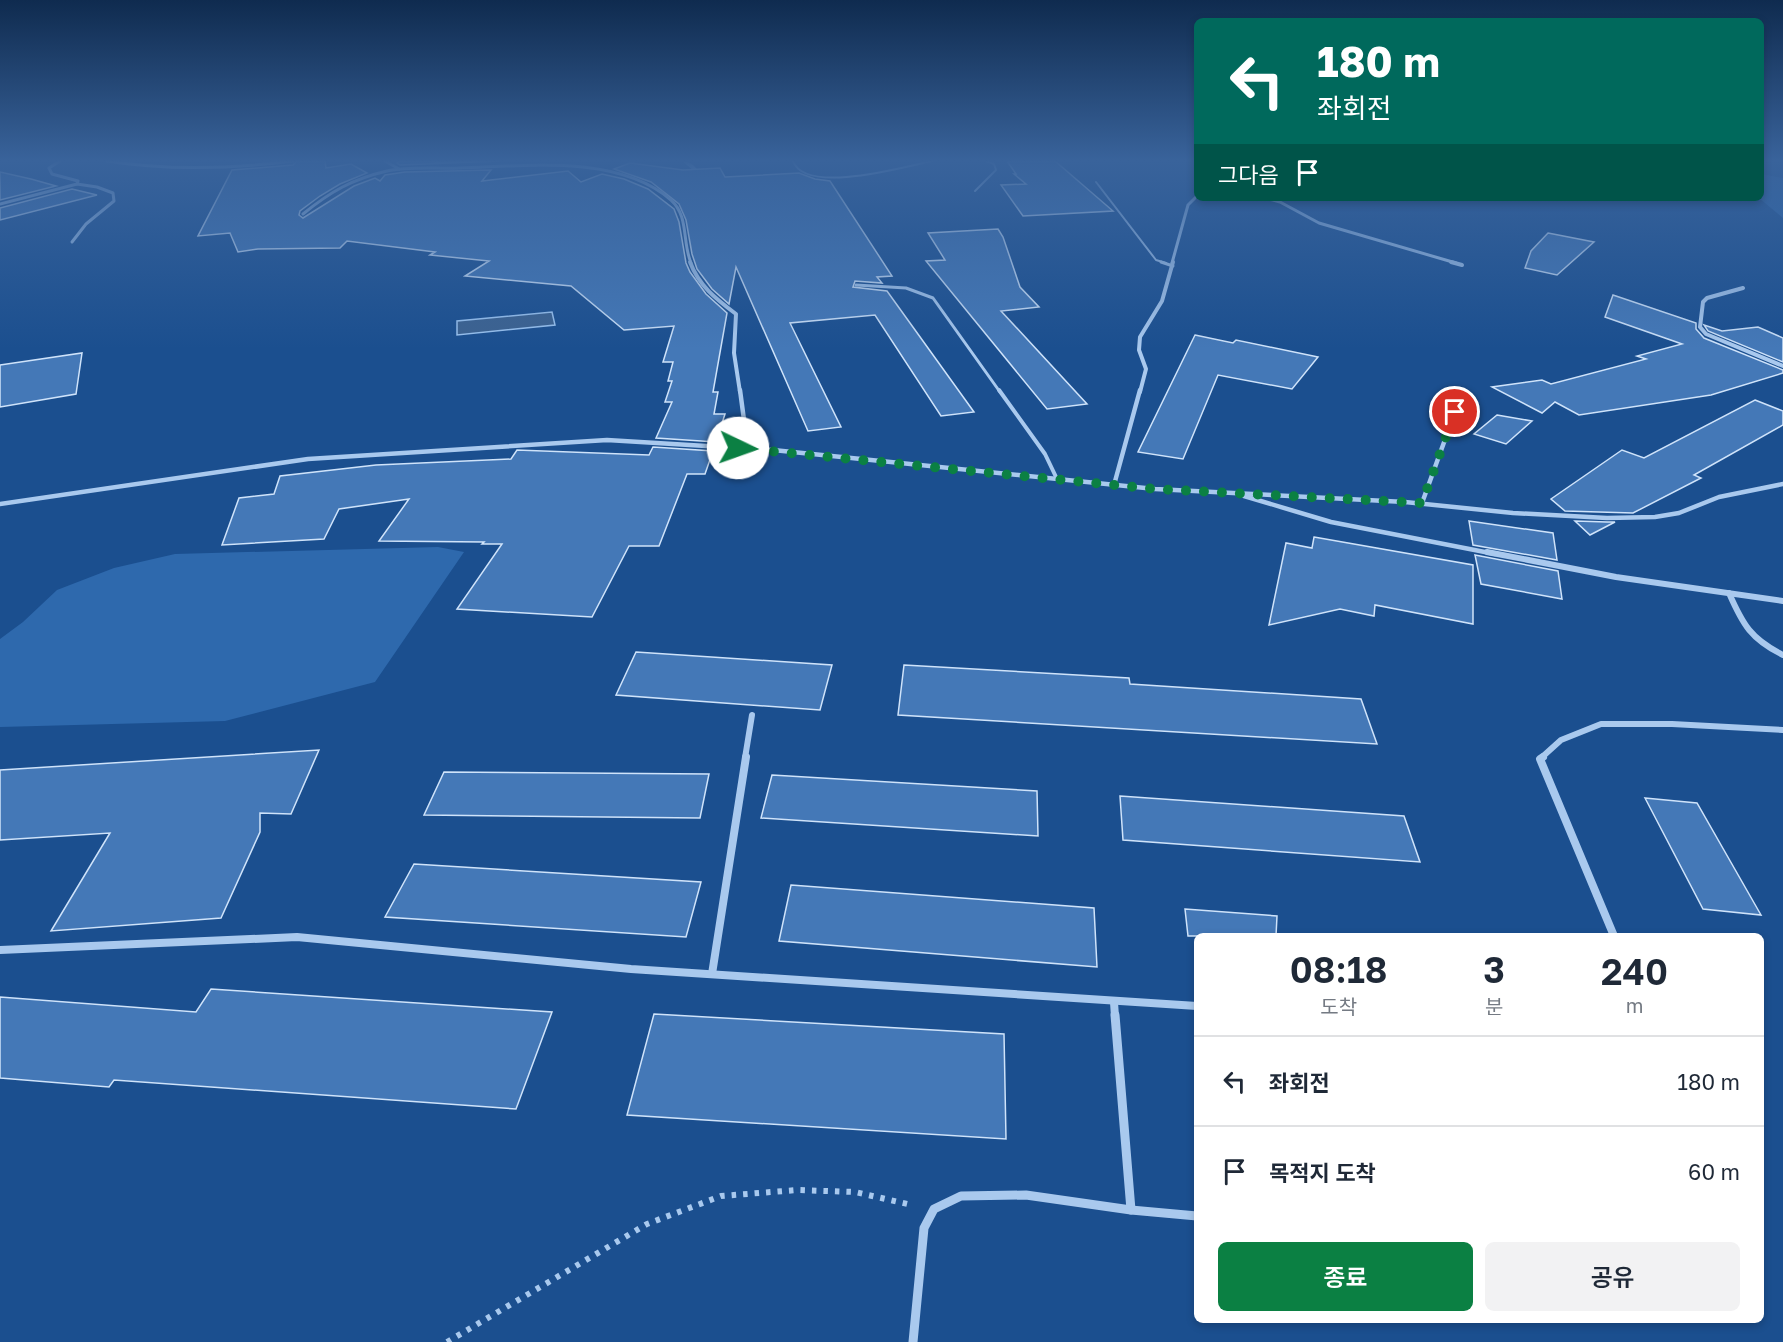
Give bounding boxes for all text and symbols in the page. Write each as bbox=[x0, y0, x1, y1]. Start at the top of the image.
text: 180 m bbox=[1317, 36, 1440, 86]
icon: left bbox=[1218, 42, 1296, 120]
text: 좌회전 bbox=[1317, 92, 1392, 124]
icon: arrive bbox=[1291, 156, 1324, 189]
text: 그다음 bbox=[1218, 161, 1279, 188]
pin bbox=[1429, 386, 1480, 437]
icon: arrive bbox=[1438, 395, 1471, 428]
position arrow bbox=[706, 416, 770, 480]
text: 08:18 bbox=[1290, 948, 1387, 991]
text: 3 bbox=[1483, 948, 1505, 991]
text: 240 bbox=[1601, 950, 1668, 993]
text: m bbox=[1626, 993, 1643, 1017]
text: 도착 bbox=[1320, 994, 1357, 1018]
text: 분 bbox=[1485, 994, 1503, 1018]
icon: left bbox=[1218, 1065, 1251, 1098]
text: 180 m bbox=[1677, 1068, 1740, 1095]
text: 좌회전 bbox=[1269, 1069, 1330, 1096]
icon: arrive bbox=[1218, 1155, 1251, 1188]
text: 60 m bbox=[1688, 1158, 1740, 1185]
text: 목적지 도착 bbox=[1269, 1159, 1376, 1186]
button: 종료 bbox=[1218, 1242, 1473, 1311]
button: 공유 bbox=[1485, 1242, 1740, 1311]

